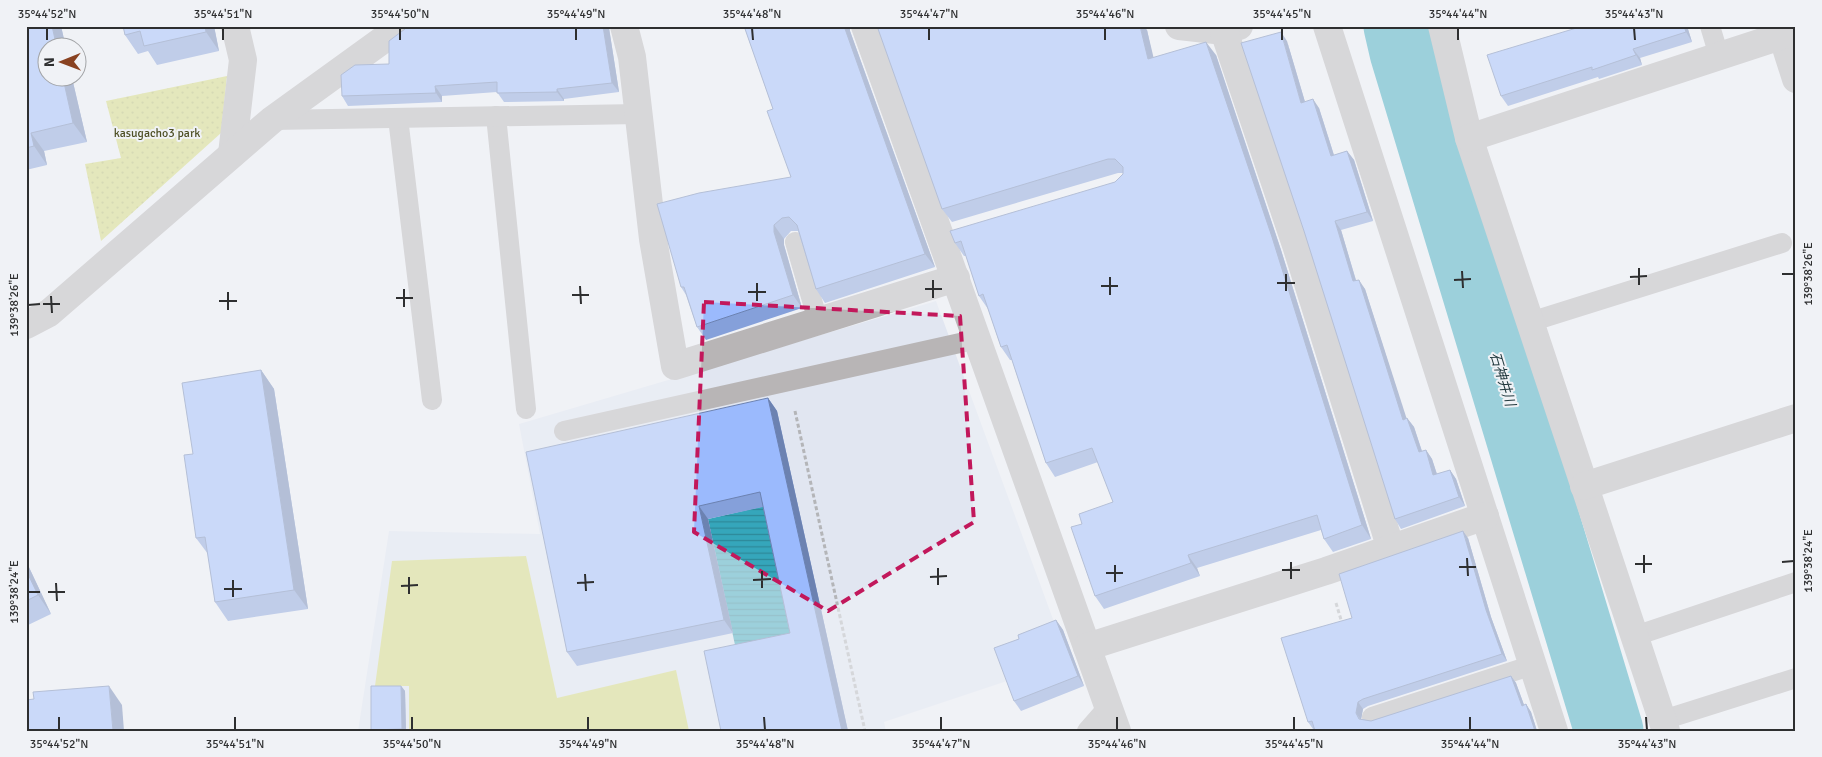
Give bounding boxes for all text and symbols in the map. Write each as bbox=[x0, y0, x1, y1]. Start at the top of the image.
text: 35°44'52"N bbox=[18, 7, 76, 22]
text: 35°44'51"N bbox=[194, 7, 252, 22]
text: 35°44'50"N bbox=[371, 7, 429, 22]
text: 35°44'49"N bbox=[547, 7, 605, 22]
text: 35°44'48"N bbox=[723, 7, 781, 22]
text: 35°44'47"N bbox=[900, 7, 958, 22]
text: 35°44'46"N bbox=[1076, 7, 1134, 22]
text: 35°44'45"N bbox=[1253, 7, 1311, 22]
text: 35°44'44"N bbox=[1429, 7, 1487, 22]
text: 35°44'43"N bbox=[1605, 7, 1663, 22]
north arrow bbox=[38, 38, 88, 88]
text: N bbox=[41, 57, 58, 67]
park label: kasugacho3 park bbox=[114, 126, 200, 141]
text: 139°38'26"E bbox=[1801, 242, 1816, 306]
text: 139°38'26"E bbox=[7, 273, 22, 337]
water label: 石神井川 bbox=[1486, 350, 1519, 410]
text: 139°38'24"E bbox=[1801, 529, 1816, 593]
text: 139°38'24"E bbox=[7, 560, 22, 624]
text: 35°44'52"N bbox=[30, 737, 88, 752]
text: 35°44'51"N bbox=[206, 737, 264, 752]
text: 35°44'50"N bbox=[383, 737, 441, 752]
text: 35°44'49"N bbox=[559, 737, 617, 752]
text: 35°44'48"N bbox=[736, 737, 794, 752]
text: 35°44'47"N bbox=[912, 737, 970, 752]
text: 35°44'46"N bbox=[1088, 737, 1146, 752]
text: 35°44'45"N bbox=[1265, 737, 1323, 752]
text: 35°44'44"N bbox=[1441, 737, 1499, 752]
text: 35°44'43"N bbox=[1618, 737, 1676, 752]

